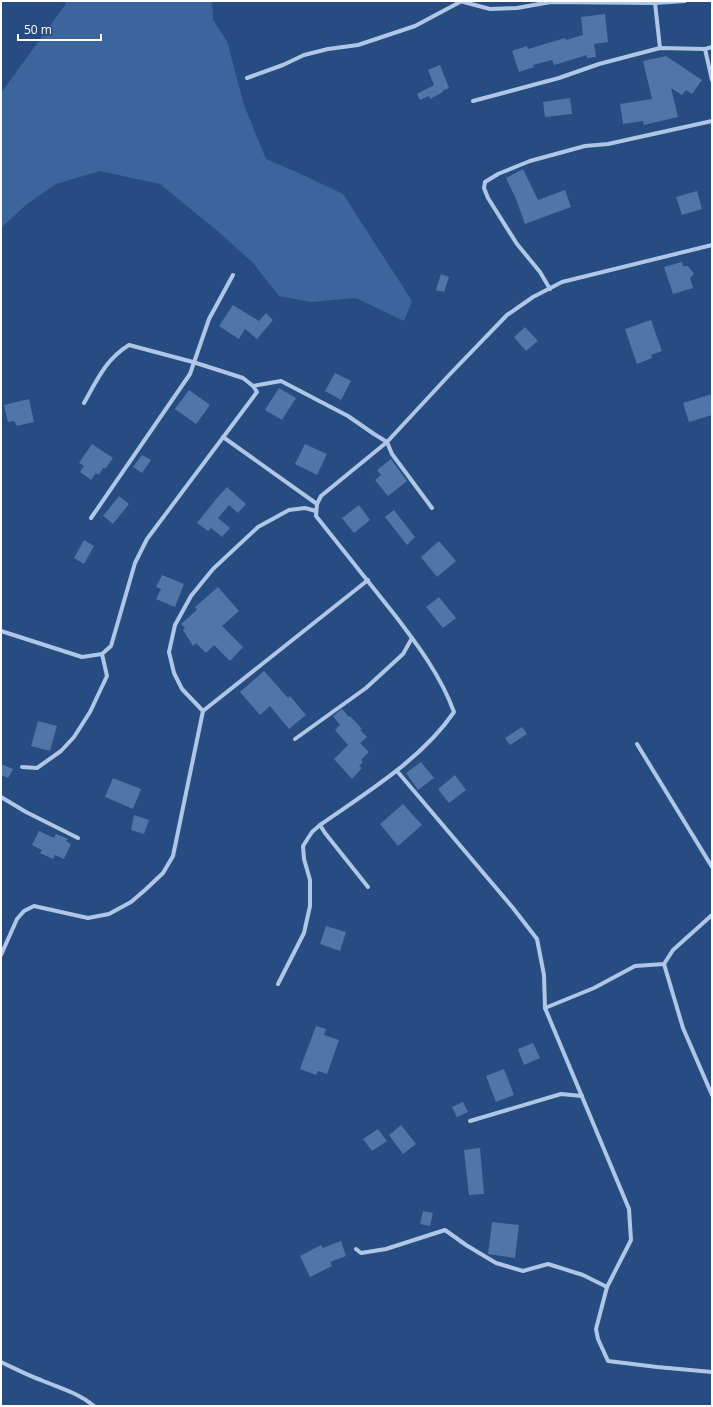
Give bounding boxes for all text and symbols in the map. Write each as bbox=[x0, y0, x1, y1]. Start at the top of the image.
scale bar bbox=[18, 16, 101, 42]
text: 50 m bbox=[24, 21, 52, 38]

